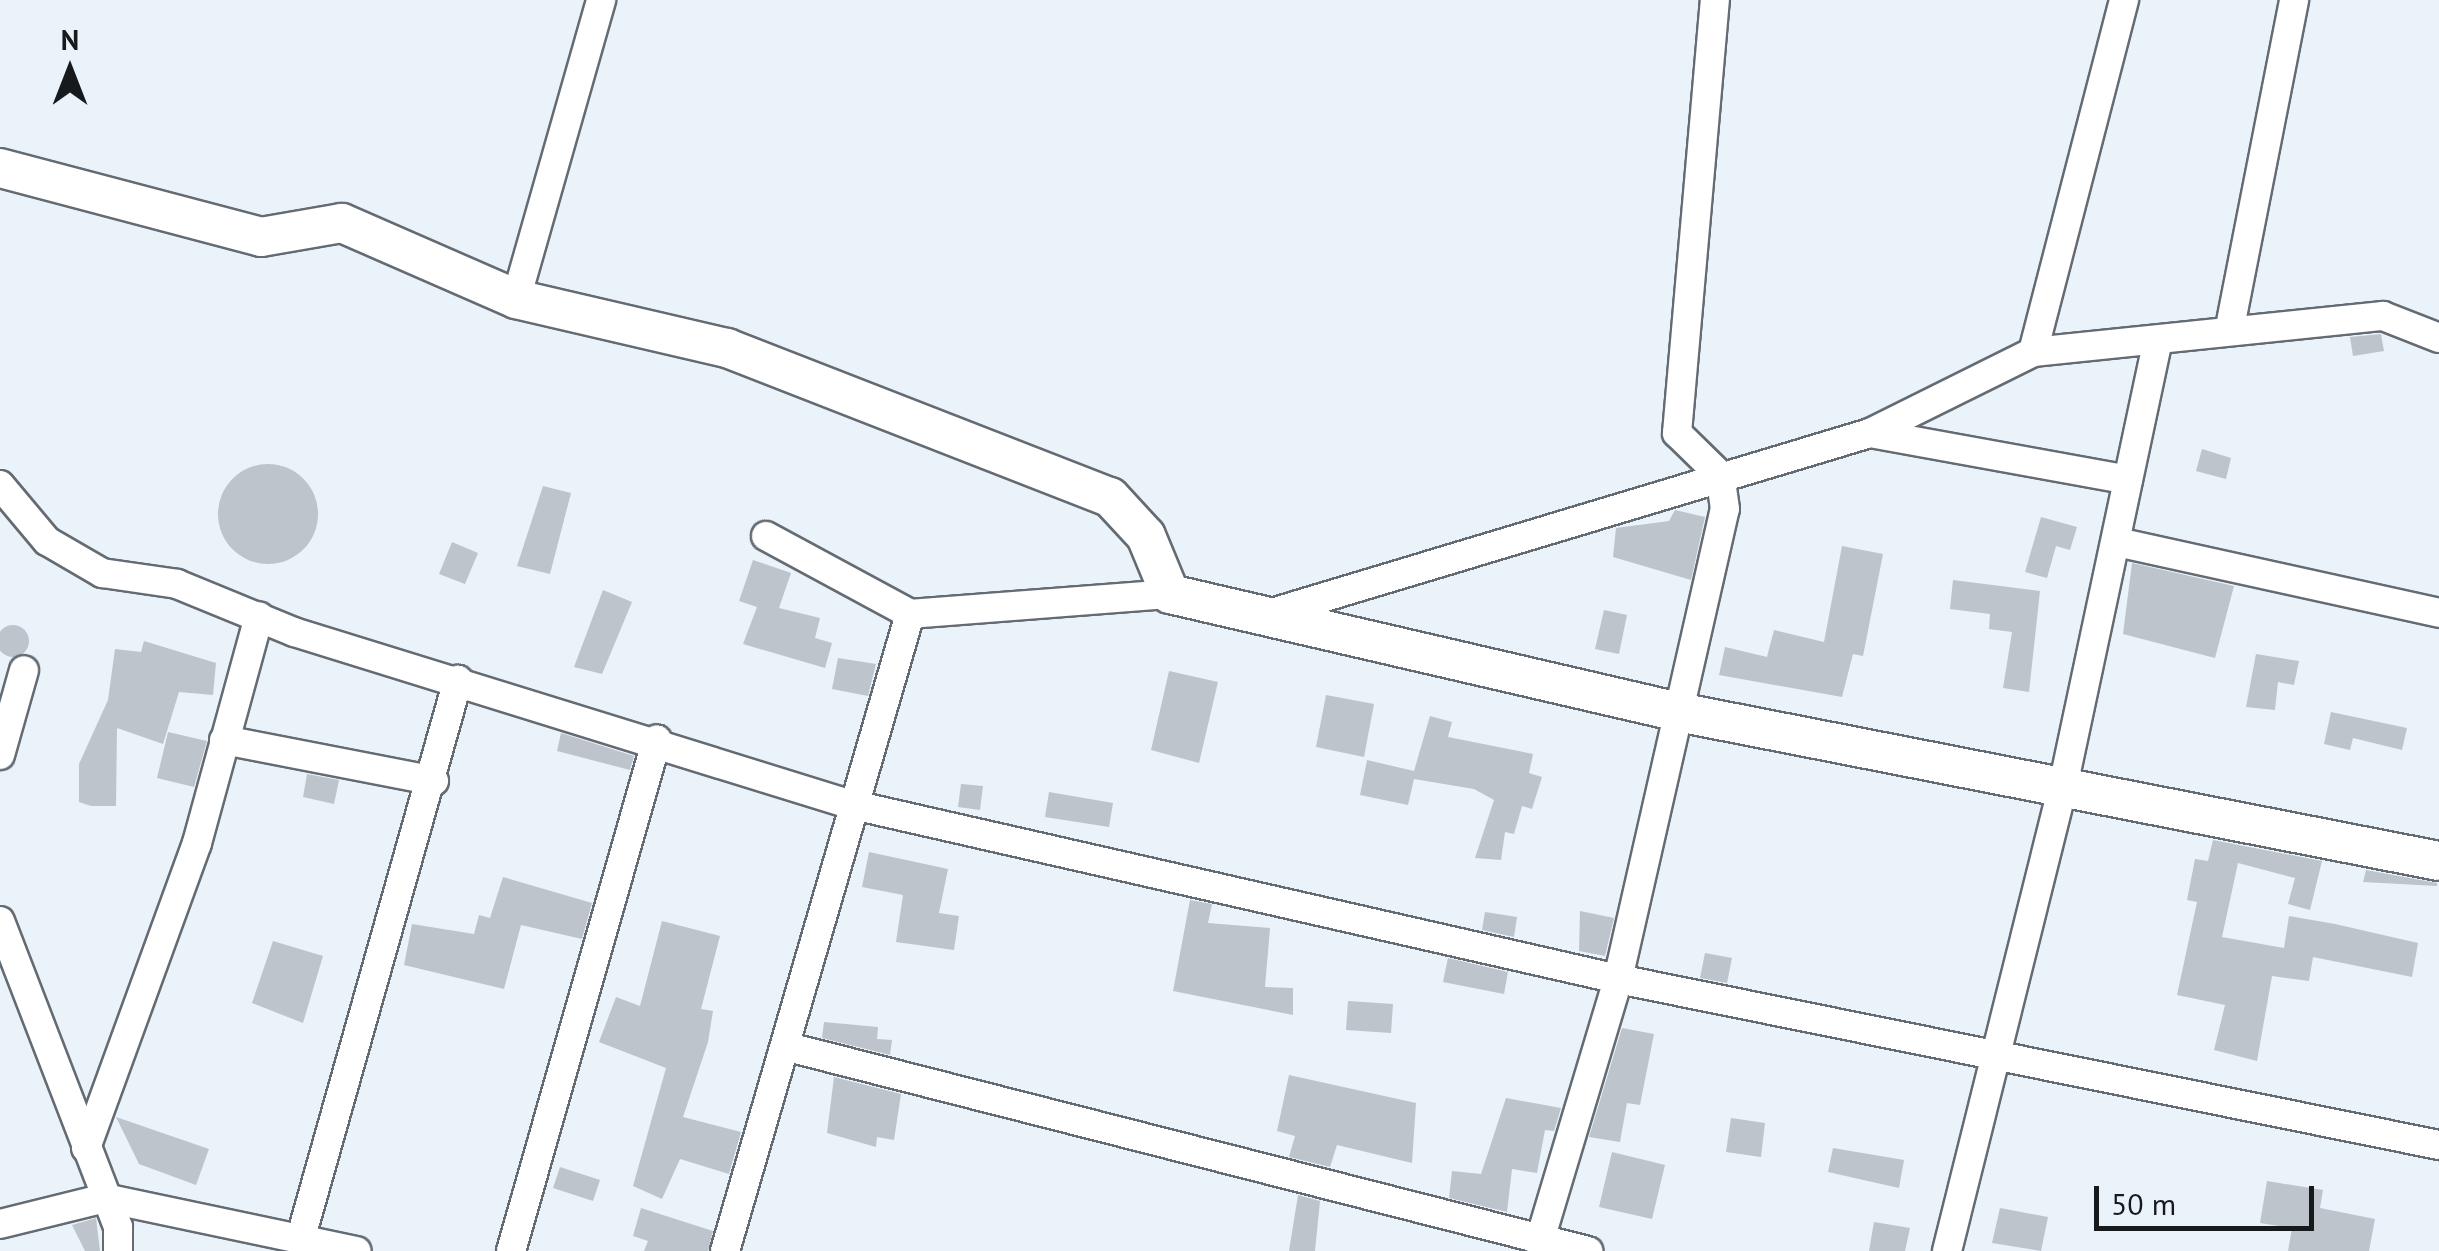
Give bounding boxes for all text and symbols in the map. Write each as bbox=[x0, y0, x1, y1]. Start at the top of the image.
north arrow bbox=[20, 20, 120, 120]
text: N bbox=[61, 21, 79, 58]
scale bar bbox=[2099, 1166, 2319, 1228]
text: 50 m bbox=[2111, 1184, 2176, 1223]

